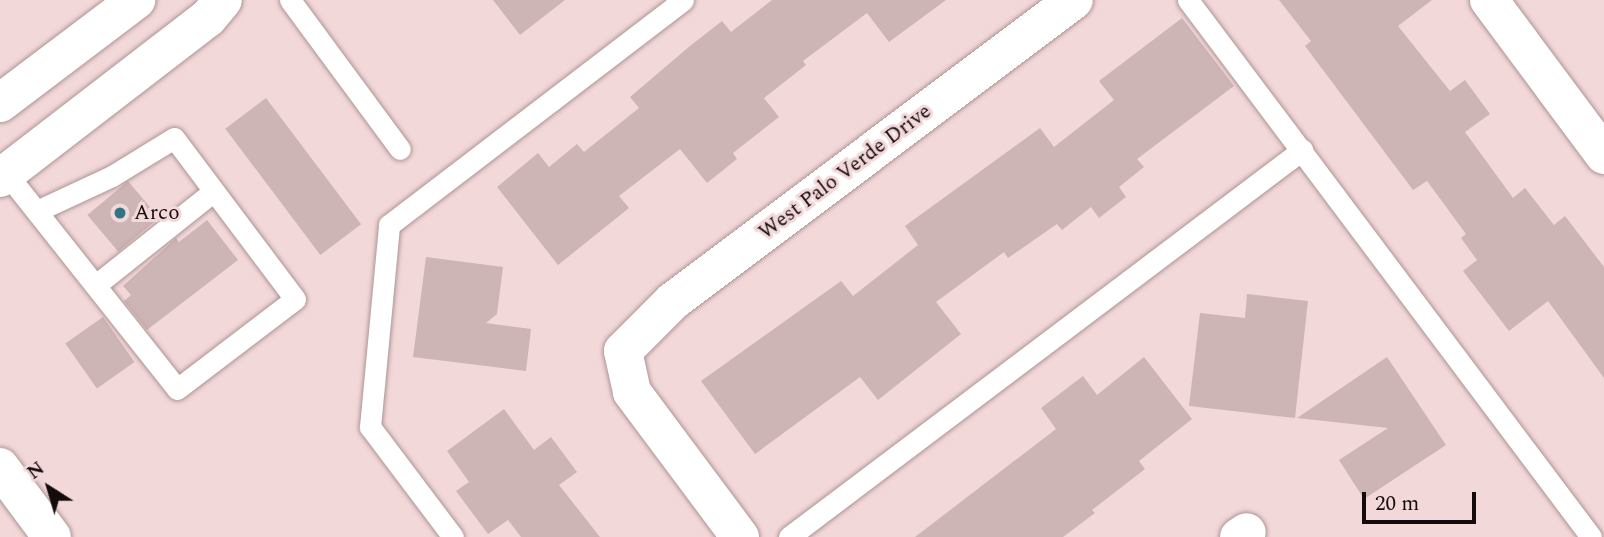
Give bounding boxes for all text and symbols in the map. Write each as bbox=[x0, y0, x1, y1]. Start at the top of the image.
street label: West Palo Verde Drive bbox=[754, 99, 936, 245]
place label: Arco bbox=[134, 200, 179, 226]
marker: Arco bbox=[112, 205, 128, 221]
north arrow bbox=[14, 453, 84, 523]
text: N bbox=[21, 455, 51, 487]
scale bar bbox=[1366, 477, 1480, 522]
text: 20 m bbox=[1375, 488, 1419, 520]

